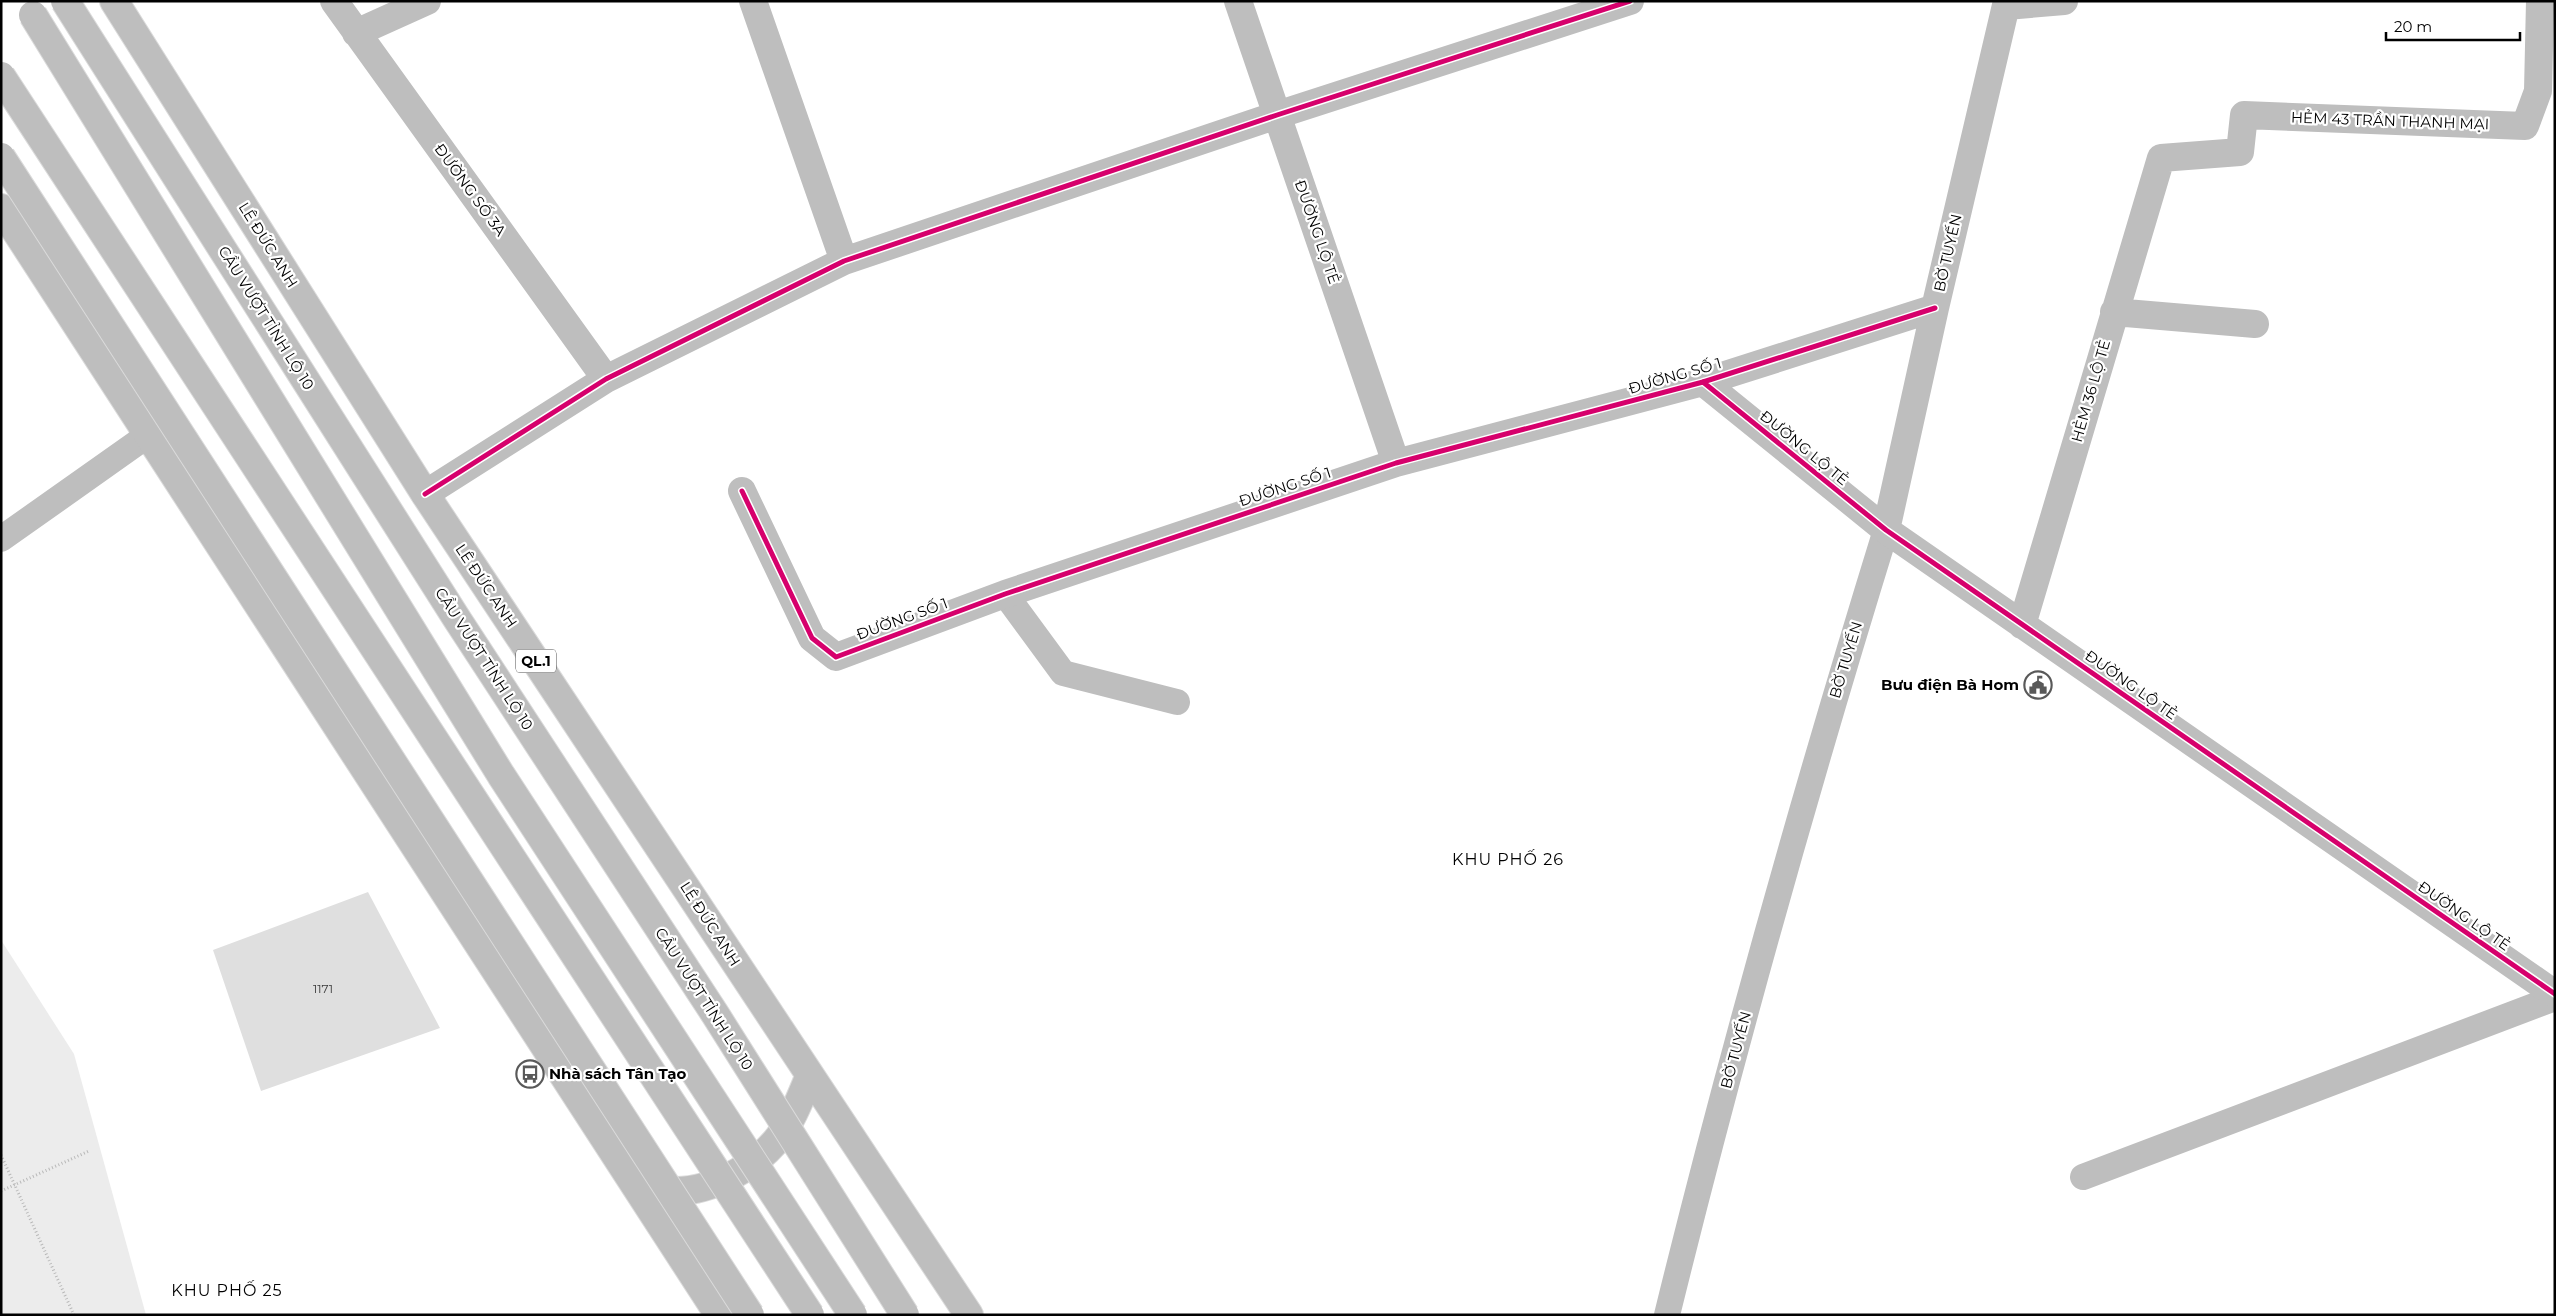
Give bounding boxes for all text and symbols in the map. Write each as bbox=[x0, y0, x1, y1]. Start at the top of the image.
scale bar bbox=[2386, 10, 2520, 42]
text: 20 m bbox=[2394, 17, 2432, 36]
street label: HẺM 43 TRẦN THANH MẠI bbox=[2291, 108, 2489, 133]
street label: ĐƯỜNG SỐ 3A bbox=[430, 140, 510, 240]
street label: ĐƯỜNG LỘ TẺ bbox=[1291, 177, 1344, 286]
street label: LÊ ĐỨC ANH bbox=[235, 199, 302, 291]
street label: BỜ TUYẾN bbox=[1929, 212, 1966, 294]
street label: CẦU VƯỢT TỈNH LỘ 10 bbox=[214, 242, 319, 393]
street label: HẺM 36 LỘ TẺ bbox=[2067, 337, 2114, 444]
street label: ĐƯỜNG SỐ 1 bbox=[1626, 353, 1724, 398]
street label: ĐƯỜNG LỘ TẺ bbox=[1756, 406, 1852, 489]
street label: ĐƯỜNG SỐ 1 bbox=[1236, 463, 1333, 510]
street label: LÊ ĐỨC ANH bbox=[451, 540, 521, 631]
street label: CẦU VƯỢT TỈNH LỘ 10 bbox=[431, 584, 538, 734]
street label: ĐƯỜNG SỐ 1 bbox=[854, 593, 950, 644]
street label: BỜ TUYẾN bbox=[1825, 619, 1866, 701]
street label: ĐƯỜNG LỘ TẺ bbox=[2081, 646, 2181, 723]
road number: QL.1 bbox=[516, 649, 556, 672]
public building icon: Bưu điện Bà Hom bbox=[2023, 670, 2053, 700]
place label: Bưu điện Bà Hom bbox=[1881, 675, 2019, 694]
district label: KHU PHỐ 26 bbox=[1452, 849, 1564, 869]
street label: ĐƯỜNG LỘ TẺ bbox=[2414, 877, 2514, 954]
street label: LÊ ĐỨC ANH bbox=[676, 878, 745, 970]
street label: CẦU VƯỢT TỈNH LỘ 10 bbox=[651, 924, 758, 1074]
house number: 1171 bbox=[313, 981, 333, 996]
street label: BỜ TUYẾN bbox=[1716, 1009, 1755, 1091]
bus stop icon: Nhà sách Tân Tạo bbox=[515, 1059, 545, 1089]
place label: Nhà sách Tân Tạo bbox=[549, 1064, 687, 1083]
district label: KHU PHỐ 25 bbox=[171, 1280, 283, 1300]

